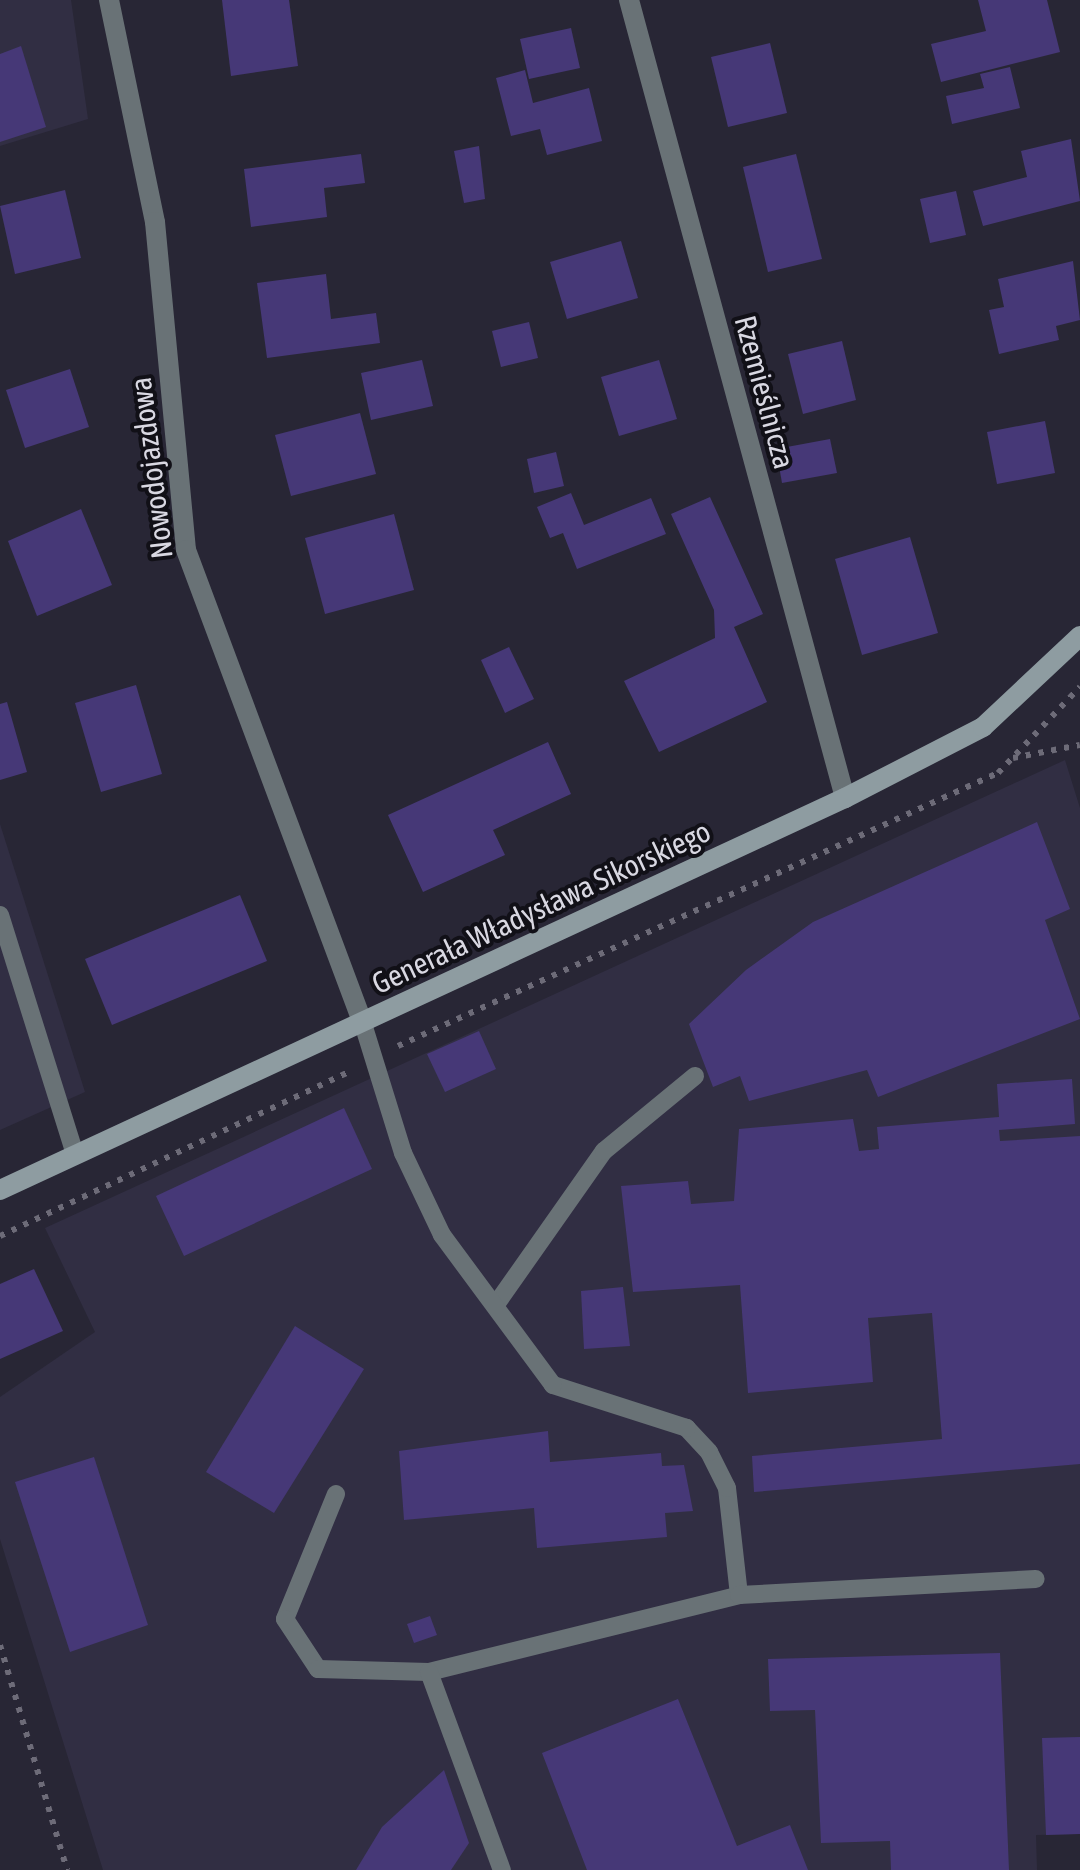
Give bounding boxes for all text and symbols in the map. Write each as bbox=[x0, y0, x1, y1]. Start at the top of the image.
street label: Rzemieślnicza bbox=[727, 311, 803, 473]
street label: Nowodojazdowa bbox=[122, 375, 180, 561]
street label: Generała Władysława Sikorskiego bbox=[366, 813, 716, 1001]

